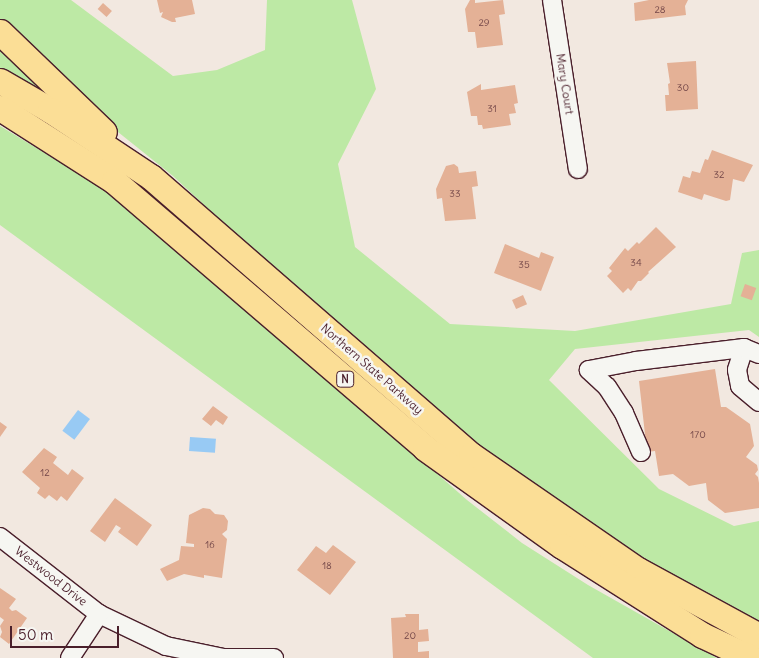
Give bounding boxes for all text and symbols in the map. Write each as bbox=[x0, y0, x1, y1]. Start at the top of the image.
house number: 28 bbox=[654, 4, 666, 16]
house number: 29 bbox=[478, 17, 490, 29]
street label: Mary Court bbox=[553, 52, 577, 116]
house number: 30 bbox=[677, 82, 689, 94]
house number: 31 bbox=[487, 103, 497, 115]
house number: 32 bbox=[713, 169, 725, 181]
house number: 33 bbox=[449, 188, 461, 200]
house number: 34 bbox=[630, 257, 642, 269]
house number: 35 bbox=[518, 259, 530, 271]
street label: Northern State Parkway bbox=[318, 321, 426, 417]
road number: N bbox=[335, 370, 355, 388]
house number: 170 bbox=[690, 429, 706, 441]
house number: 12 bbox=[40, 467, 50, 479]
house number: 16 bbox=[205, 539, 215, 551]
street label: Westwood Drive bbox=[12, 543, 90, 609]
house number: 18 bbox=[322, 560, 332, 572]
scale bar bbox=[12, 616, 121, 648]
text: 50 m bbox=[18, 625, 53, 644]
house number: 20 bbox=[404, 630, 416, 642]

